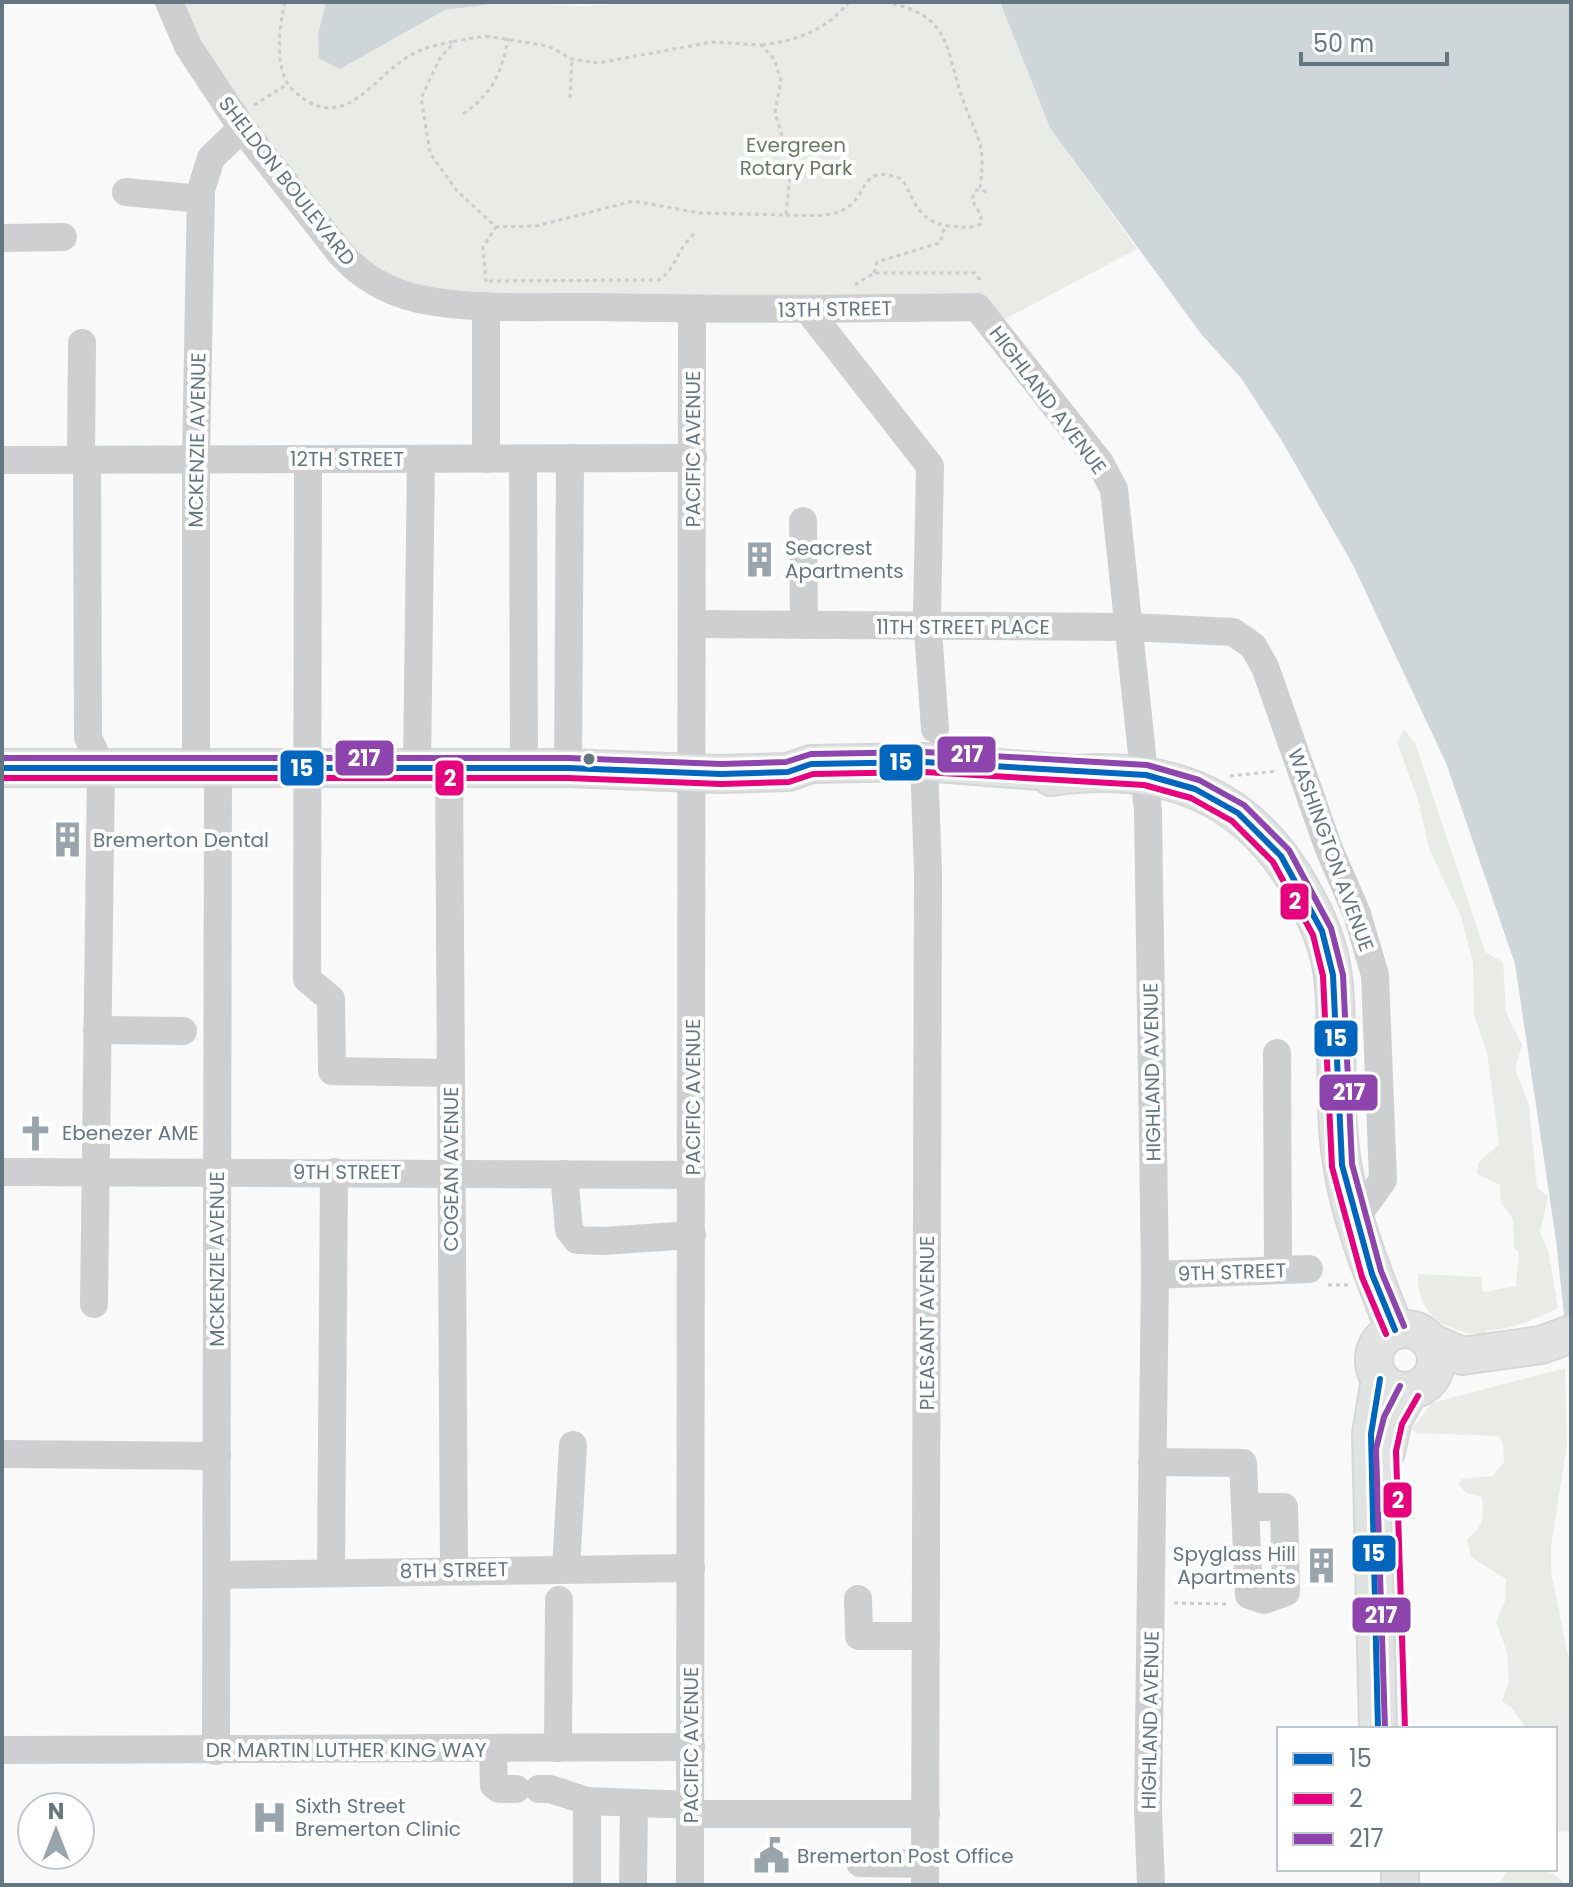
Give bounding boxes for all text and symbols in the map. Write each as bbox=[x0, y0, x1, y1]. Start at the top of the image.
scale bar bbox=[1301, 16, 1447, 66]
text: 50 m bbox=[1313, 27, 1374, 60]
street label: SHELDON BOULEVARD bbox=[212, 91, 362, 271]
park label: Evergreen Rotary Park bbox=[740, 131, 853, 182]
street label: 13TH STREET bbox=[778, 294, 893, 324]
street label: HIGHLAND AVENUE bbox=[983, 320, 1113, 480]
street label: MCKENZIE AVENUE bbox=[181, 352, 213, 528]
street label: PACIFIC AVENUE bbox=[679, 371, 707, 527]
street label: 12TH STREET bbox=[290, 445, 404, 473]
place label: Seacrest Apartments bbox=[785, 534, 904, 585]
building icon: Seacrest Apartments bbox=[740, 540, 778, 578]
street label: 11TH STREET PLACE bbox=[876, 613, 1050, 641]
line badge: 217 bbox=[936, 735, 997, 774]
line badge: 217 bbox=[334, 739, 395, 777]
text: 217 bbox=[951, 739, 984, 770]
text: 217 bbox=[348, 743, 381, 774]
line badge: 15 bbox=[878, 743, 924, 782]
street label: WASHINGTON AVENUE bbox=[1281, 745, 1381, 955]
text: 15 bbox=[890, 747, 912, 778]
line badge: 15 bbox=[279, 749, 325, 787]
unlabelled marker bbox=[581, 751, 597, 767]
text: 15 bbox=[291, 753, 313, 784]
line badge: 2 bbox=[434, 759, 465, 797]
text: 2 bbox=[444, 763, 456, 794]
building icon: Bremerton Dental bbox=[48, 821, 86, 859]
place label: Bremerton Dental bbox=[93, 826, 269, 854]
line badge: 2 bbox=[1279, 882, 1310, 921]
text: 2 bbox=[1289, 886, 1301, 917]
street label: HIGHLAND AVENUE bbox=[1136, 982, 1168, 1162]
street label: PACIFIC AVENUE bbox=[679, 1019, 707, 1175]
line badge: 15 bbox=[1313, 1019, 1359, 1058]
text: 15 bbox=[1325, 1023, 1347, 1054]
line badge: 217 bbox=[1318, 1073, 1379, 1112]
text: 217 bbox=[1333, 1077, 1366, 1108]
street label: COGEAN AVENUE bbox=[437, 1087, 465, 1251]
church icon: Ebenezer AME bbox=[17, 1114, 55, 1152]
place label: Ebenezer AME bbox=[62, 1119, 199, 1147]
street label: 9TH STREET bbox=[293, 1158, 402, 1186]
street label: MCKENZIE AVENUE bbox=[203, 1171, 231, 1347]
street label: PLEASANT AVENUE bbox=[913, 1236, 941, 1410]
street label: 9TH STREET bbox=[1177, 1256, 1287, 1288]
line badge: 2 bbox=[1382, 1481, 1413, 1519]
text: 2 bbox=[1392, 1485, 1404, 1516]
line badge: 15 bbox=[1351, 1534, 1397, 1573]
text: 15 bbox=[1363, 1538, 1385, 1569]
place label: Spyglass Hill Apartments bbox=[1173, 1540, 1296, 1591]
building icon: Spyglass Hill Apartments bbox=[1303, 1546, 1341, 1584]
street label: 8TH STREET bbox=[399, 1555, 509, 1585]
line badge: 217 bbox=[1351, 1596, 1412, 1634]
text: 217 bbox=[1365, 1600, 1398, 1631]
street label: HIGHLAND AVENUE bbox=[1134, 1630, 1166, 1810]
street label: PACIFIC AVENUE bbox=[677, 1667, 705, 1823]
legend bbox=[1277, 1727, 1557, 1871]
street label: DR MARTIN LUTHER KING WAY bbox=[206, 1736, 487, 1764]
text: 15 bbox=[1349, 1742, 1372, 1775]
text: 2 bbox=[1349, 1782, 1363, 1815]
north arrow bbox=[16, 1791, 96, 1871]
place label: Sixth Street Bremerton Clinic bbox=[295, 1792, 461, 1843]
text: N bbox=[48, 1796, 64, 1827]
hospital icon: Sixth Street Bremerton Clinic bbox=[250, 1798, 288, 1836]
text: 217 bbox=[1349, 1822, 1384, 1855]
public building icon: Bremerton Post Office bbox=[752, 1837, 790, 1875]
place label: Bremerton Post Office bbox=[797, 1842, 1014, 1870]

